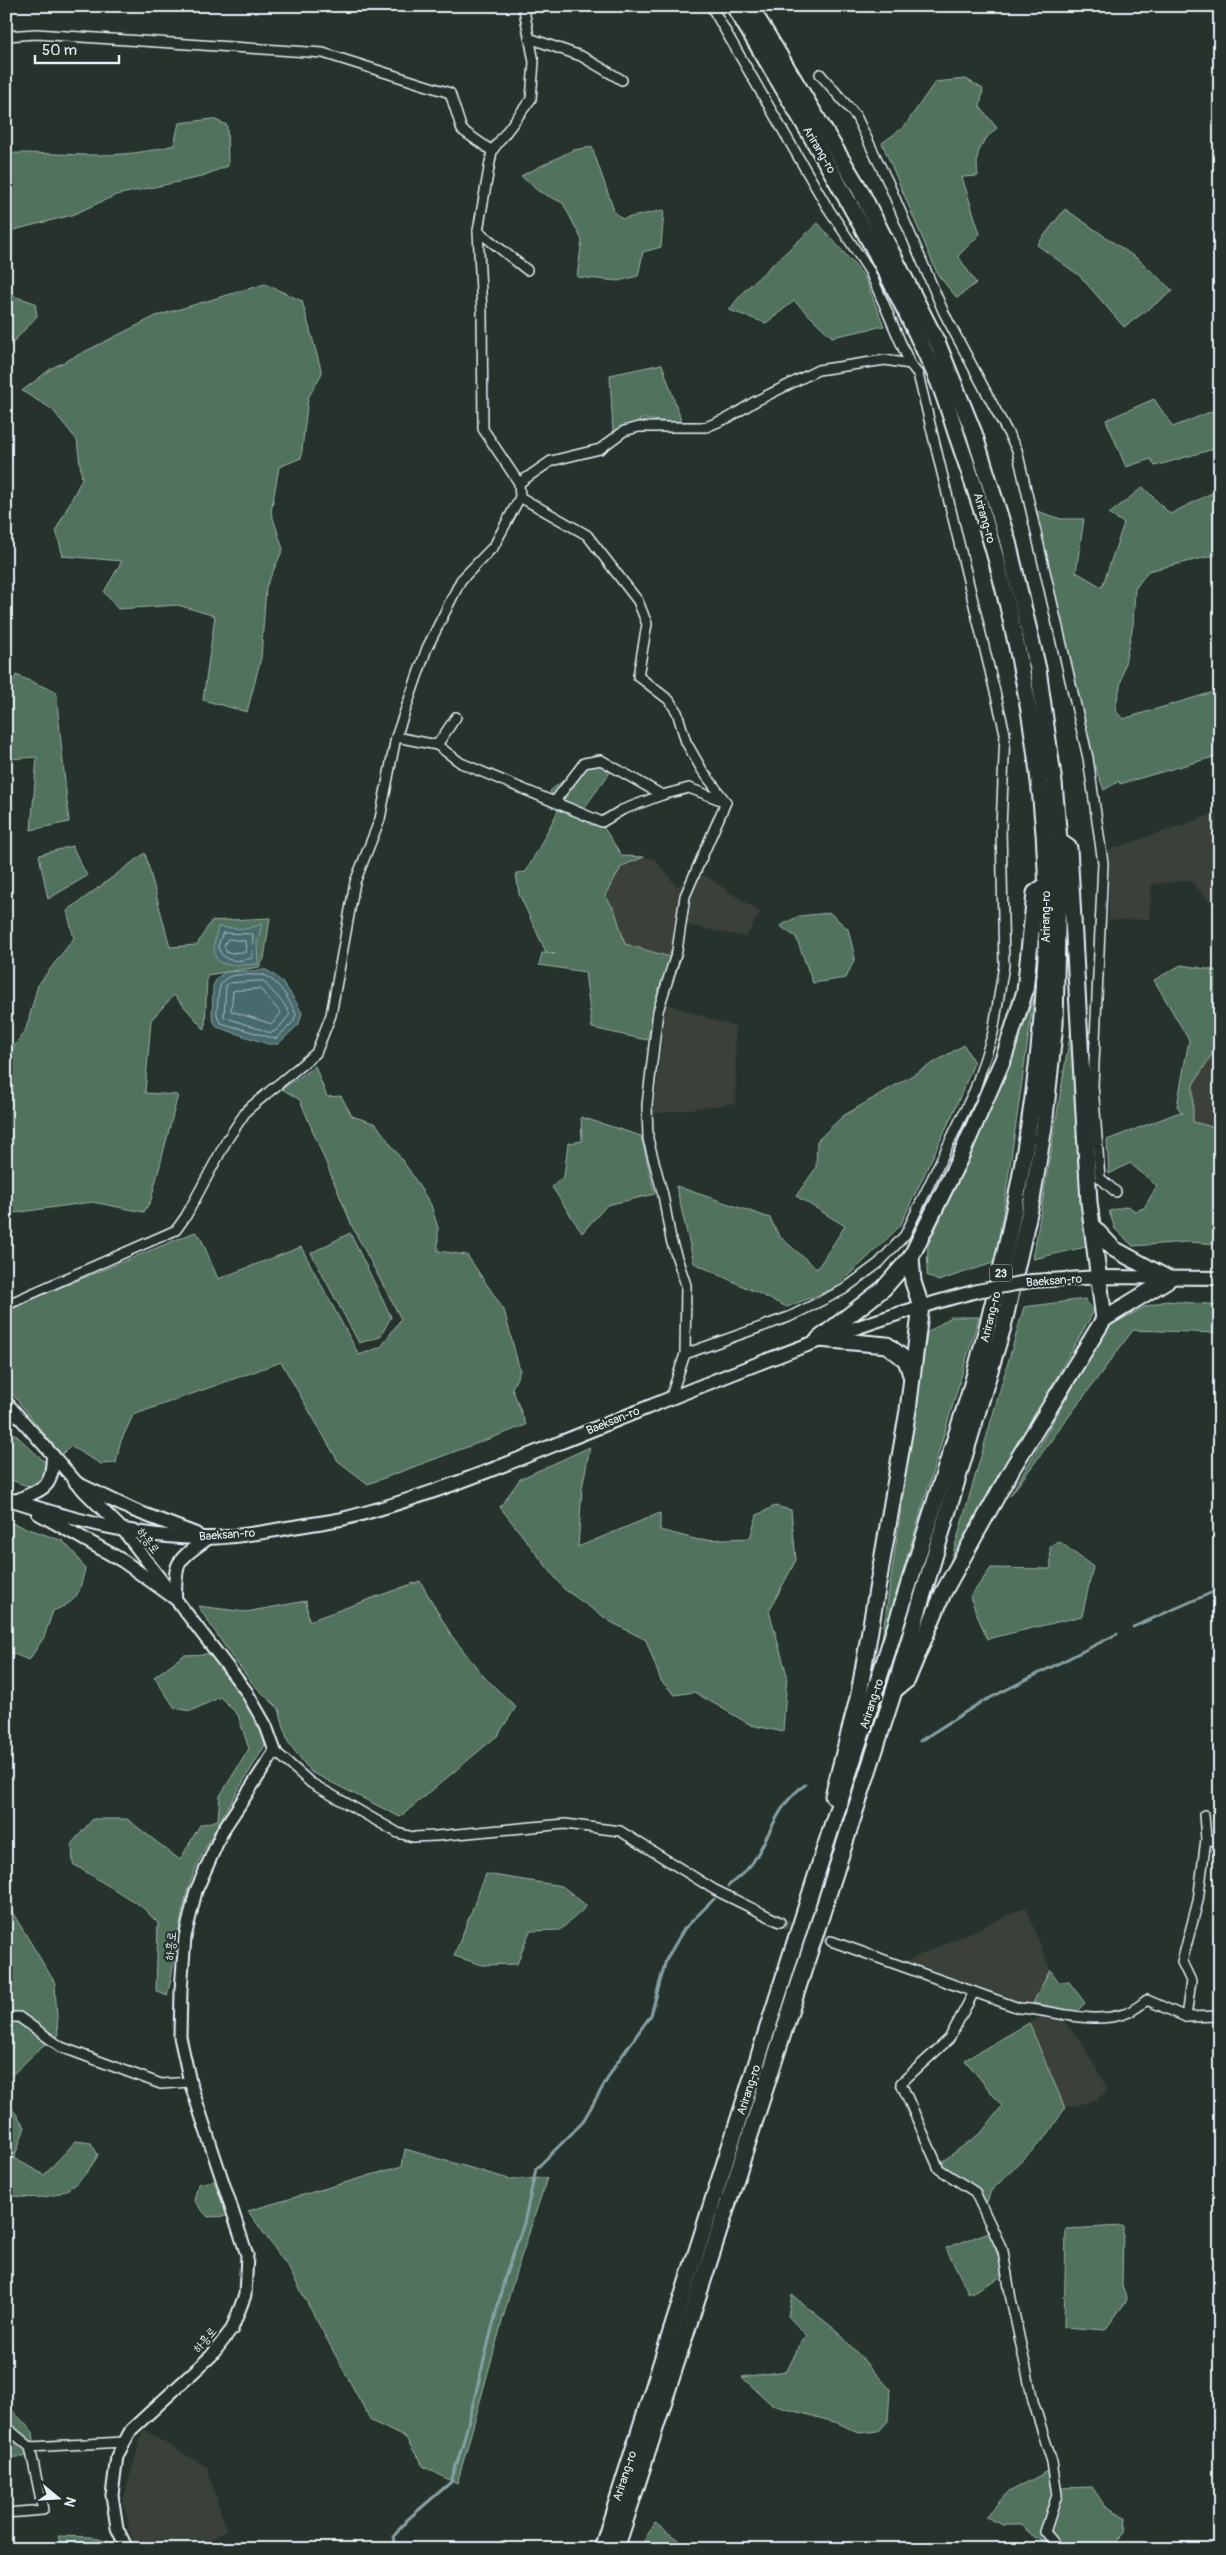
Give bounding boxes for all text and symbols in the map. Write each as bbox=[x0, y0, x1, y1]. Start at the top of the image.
scale bar bbox=[35, 32, 119, 64]
text: 50 m bbox=[42, 41, 77, 60]
street label: Arirang-ro bbox=[799, 124, 839, 177]
street label: Arirang-ro bbox=[970, 491, 999, 546]
street label: Arirang-ro bbox=[1039, 890, 1054, 943]
road number: 23 bbox=[990, 1264, 1012, 1282]
street label: Baeksan-ro bbox=[1025, 1272, 1083, 1290]
street label: Arirang-ro bbox=[977, 1289, 1005, 1344]
street label: Baeksan-ro bbox=[584, 1403, 642, 1438]
street label: 하흥로 bbox=[133, 1525, 163, 1557]
street label: Baeksan-ro bbox=[198, 1526, 256, 1544]
street label: Arirang-ro bbox=[857, 1676, 887, 1731]
street label: 하흥로 bbox=[162, 1931, 180, 1961]
street label: Arirang-ro bbox=[734, 2062, 764, 2117]
street label: 하흥로 bbox=[190, 2324, 220, 2356]
street label: Arirang-ro bbox=[610, 2448, 640, 2503]
north arrow bbox=[32, 2472, 82, 2522]
text: N bbox=[60, 2495, 79, 2509]

